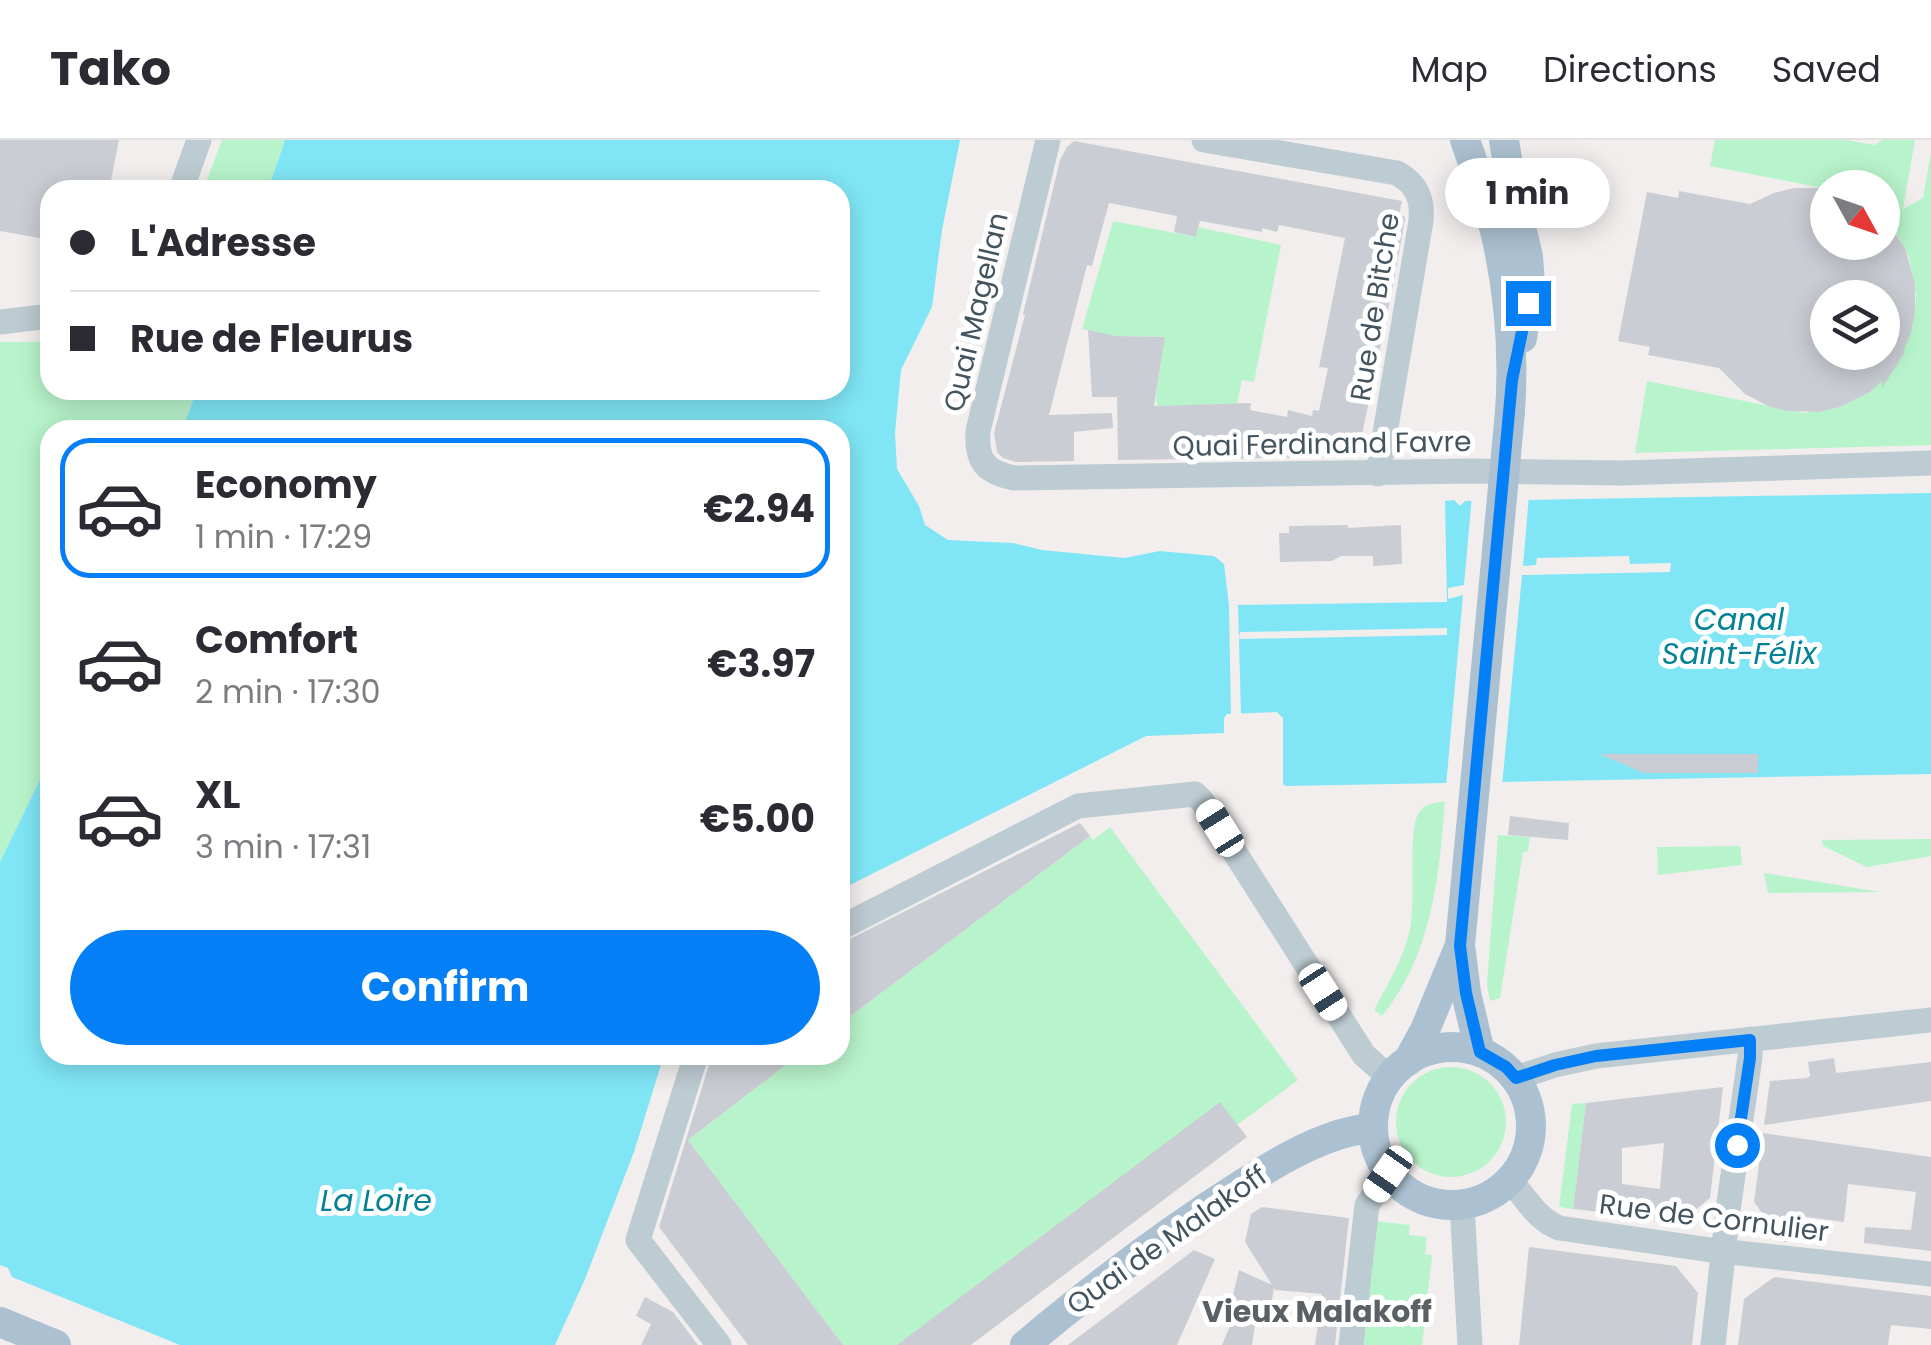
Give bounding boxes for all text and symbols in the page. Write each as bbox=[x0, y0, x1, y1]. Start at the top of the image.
text: Tako bbox=[50, 35, 171, 102]
text: Map bbox=[1411, 45, 1488, 94]
text: Directions bbox=[1543, 45, 1717, 94]
text: Saved bbox=[1772, 45, 1881, 94]
callout: 1 min bbox=[1446, 158, 1610, 228]
text: 1 min bbox=[1486, 170, 1569, 215]
north arrow bbox=[1810, 170, 1900, 260]
map controls bbox=[1810, 170, 1900, 370]
street label: Quai Magellan bbox=[934, 209, 1018, 415]
street label: Rue de Bitche bbox=[1341, 210, 1409, 404]
text: L'Adresse bbox=[130, 216, 316, 269]
button: layers bbox=[1810, 280, 1900, 370]
route end bbox=[1506, 281, 1551, 326]
text: Rue de Fleurus bbox=[130, 312, 413, 365]
street label: Quai Ferdinand Favre bbox=[1172, 422, 1472, 466]
text: Economy bbox=[195, 458, 377, 511]
icon: car bbox=[75, 463, 165, 553]
text: €2.94 bbox=[703, 482, 815, 535]
text: 1 min · 17:29 bbox=[195, 514, 372, 559]
water label: Canal Saint-Félix bbox=[1662, 598, 1818, 675]
text: Comfort bbox=[195, 613, 358, 666]
icon: car bbox=[75, 618, 165, 708]
text: €3.97 bbox=[707, 637, 815, 690]
text: 2 min · 17:30 bbox=[195, 669, 381, 714]
text: XL bbox=[195, 768, 240, 821]
icon: car bbox=[75, 773, 165, 863]
text: €5.00 bbox=[700, 792, 815, 845]
car bbox=[1191, 795, 1249, 861]
text: 3 min · 17:31 bbox=[195, 824, 371, 869]
button: Confirm bbox=[70, 930, 820, 1045]
car bbox=[1294, 959, 1352, 1025]
route start bbox=[1715, 1123, 1760, 1168]
car bbox=[1359, 1141, 1417, 1207]
street label: Quai de Malakoff bbox=[1059, 1156, 1275, 1324]
water label: La Loire bbox=[320, 1179, 432, 1222]
street label: Rue de Cornulier bbox=[1597, 1185, 1831, 1251]
district label: Vieux Malakoff bbox=[1202, 1290, 1432, 1333]

